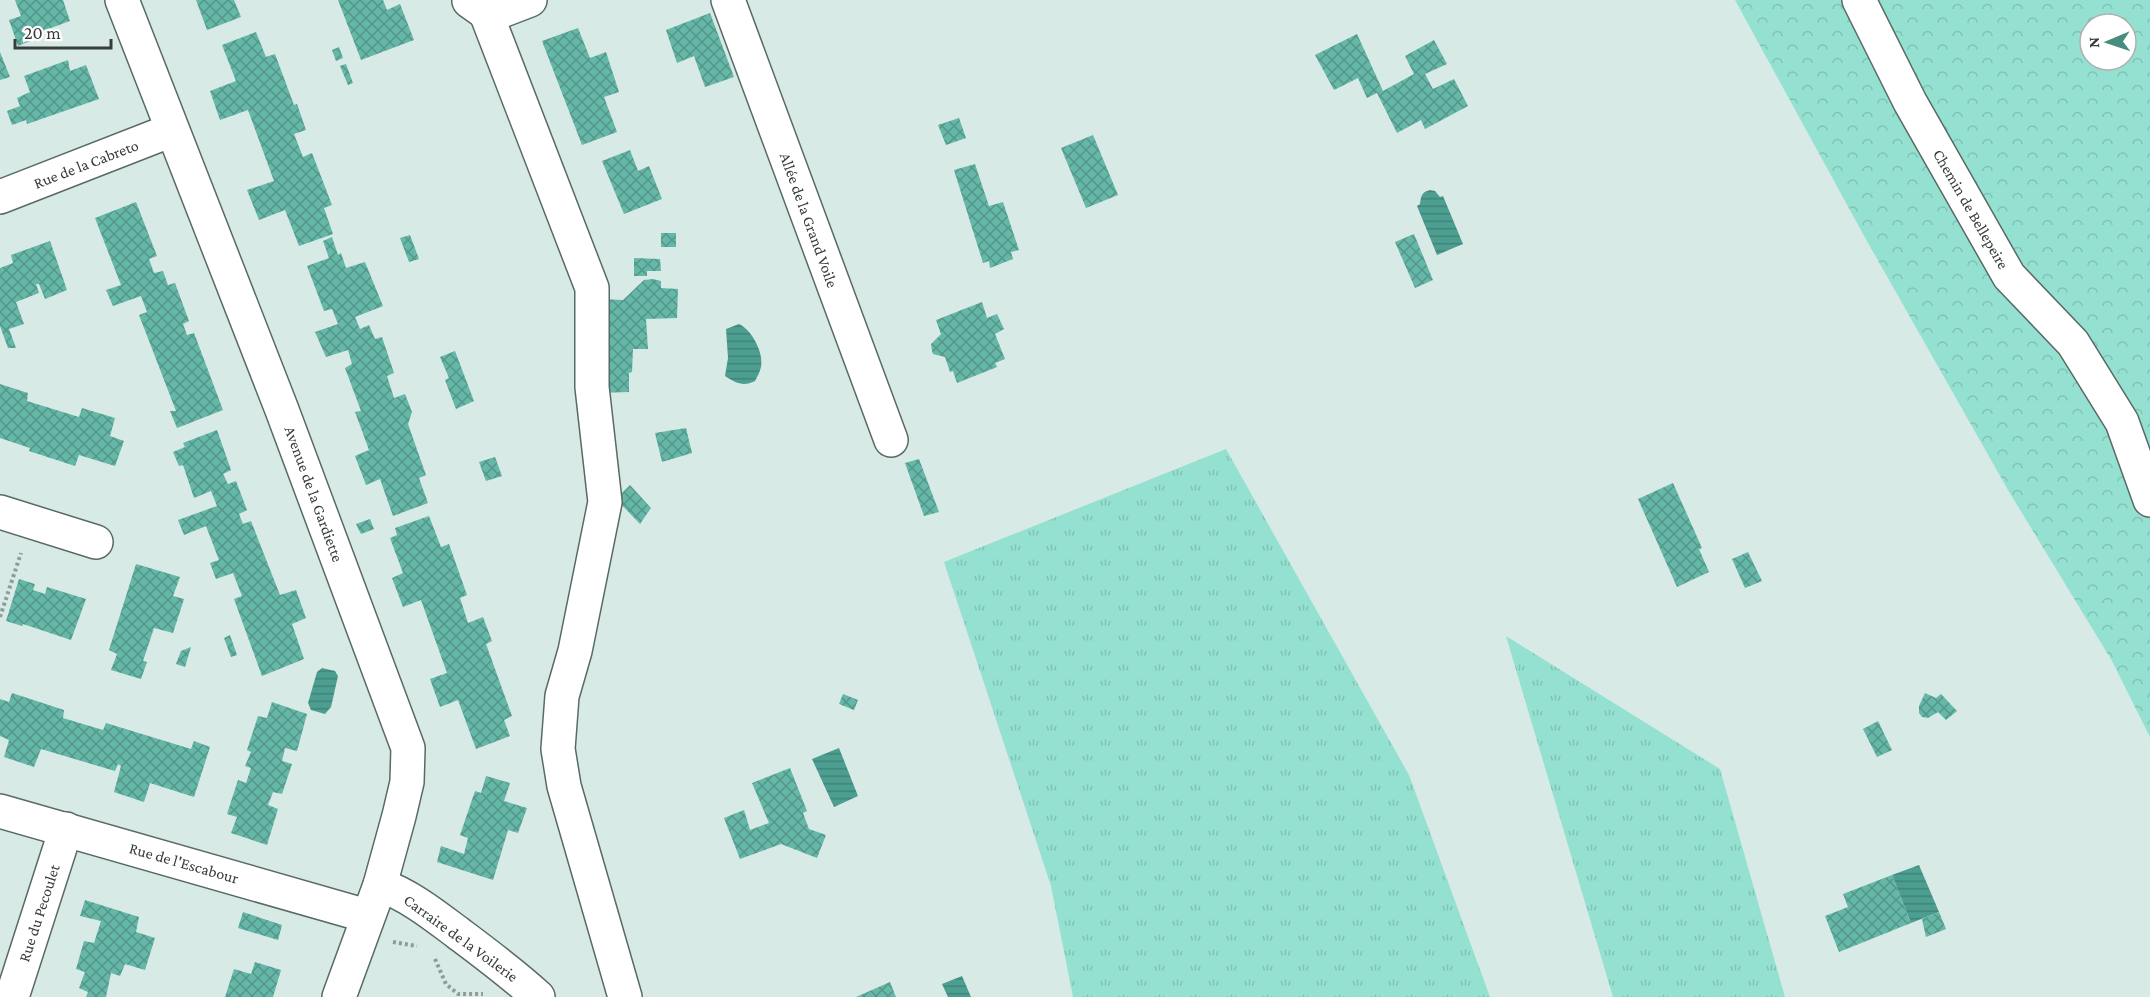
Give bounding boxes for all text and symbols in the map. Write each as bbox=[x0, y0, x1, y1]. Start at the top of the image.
scale bar bbox=[15, 12, 111, 50]
north arrow bbox=[2078, 12, 2138, 72]
text: 20 m bbox=[24, 23, 61, 43]
text: N bbox=[2085, 37, 2102, 48]
street label: Rue de la Cabreto bbox=[31, 136, 141, 192]
street label: Chemin de Bellepeire bbox=[1929, 146, 2012, 272]
street label: Allée de la Grand Voile bbox=[777, 150, 841, 290]
street label: Avenue de la Gardiette bbox=[282, 424, 346, 564]
street label: Rue de l'Escabour bbox=[127, 839, 241, 887]
street label: Rue du Pecoulet bbox=[15, 862, 63, 964]
street label: Carraire de la Voilerie bbox=[401, 891, 521, 985]

